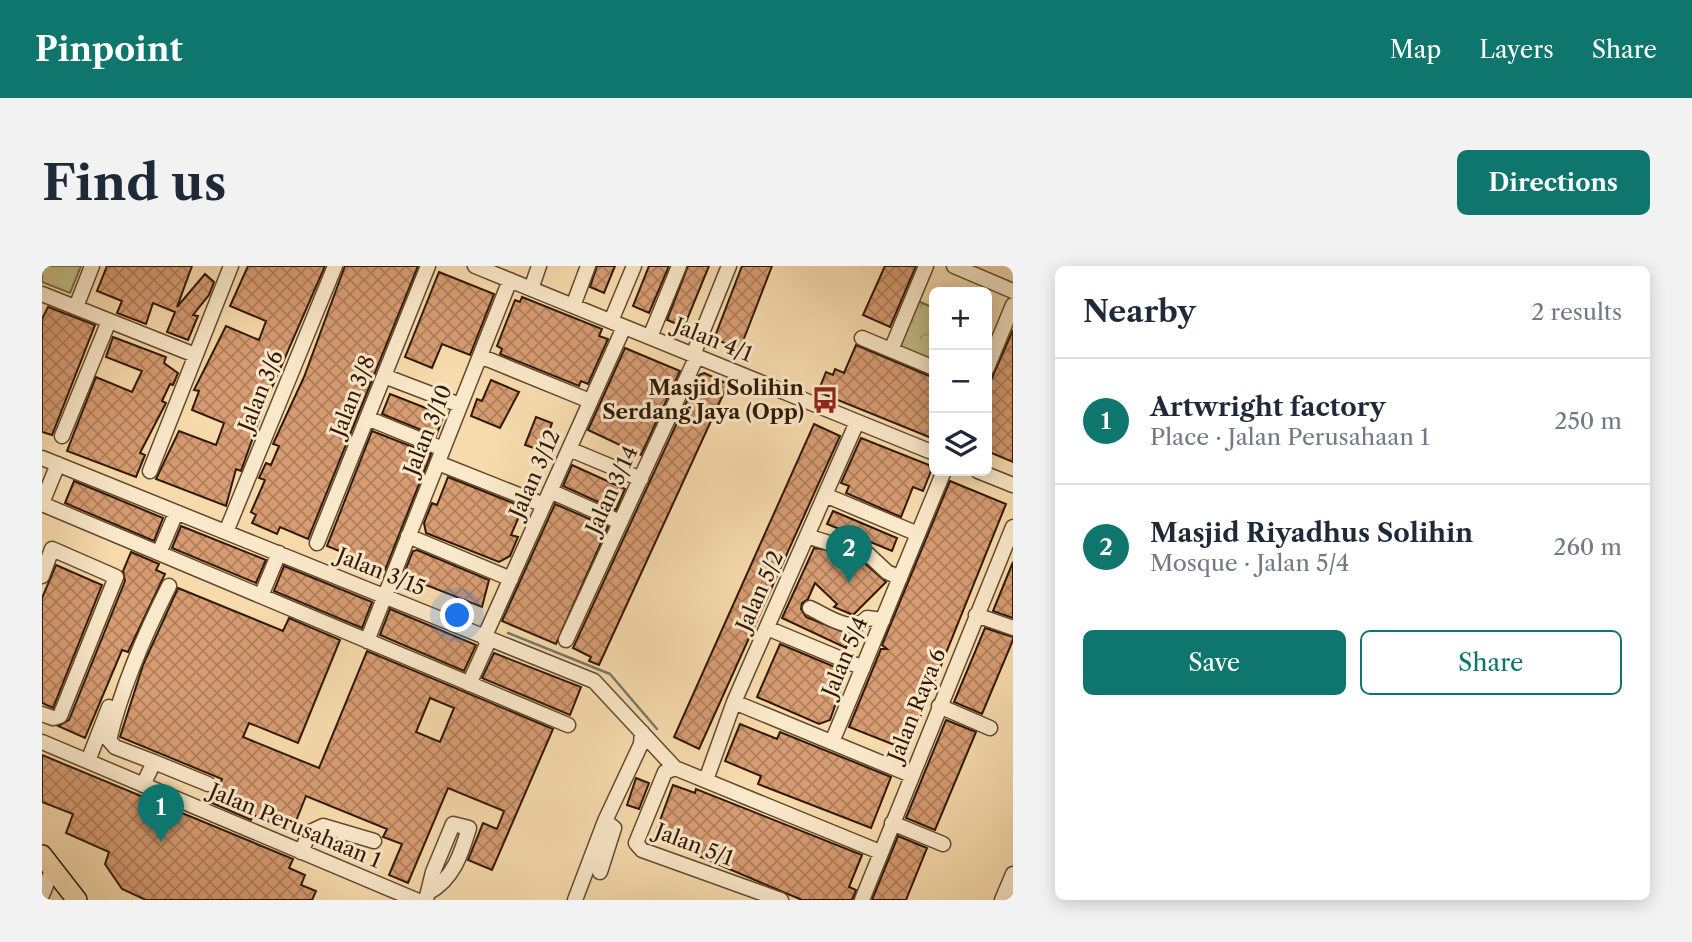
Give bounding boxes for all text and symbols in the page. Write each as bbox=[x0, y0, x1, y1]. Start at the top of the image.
text: Pinpoint bbox=[35, 29, 183, 70]
text: Map bbox=[1390, 35, 1441, 64]
text: Layers bbox=[1479, 35, 1554, 64]
text: Share bbox=[1592, 35, 1657, 64]
button: Directions bbox=[1457, 150, 1650, 215]
text: Find us bbox=[42, 152, 226, 213]
map controls bbox=[929, 287, 992, 476]
button: + bbox=[929, 287, 992, 350]
text: Nearby bbox=[1083, 293, 1196, 330]
text: 2 results bbox=[1531, 298, 1622, 326]
street label: Jalan 4/1 bbox=[667, 311, 756, 367]
street label: Jalan 3/6 bbox=[232, 347, 288, 438]
button: − bbox=[929, 350, 992, 413]
street label: Jalan 3/8 bbox=[324, 351, 380, 443]
place label: Masjid Solihin Serdang Jaya (Opp) bbox=[602, 375, 805, 424]
street label: Jalan 3/10 bbox=[397, 381, 457, 481]
bus stop icon: Masjid Solihin Serdang Jaya (Opp) bbox=[810, 385, 840, 415]
text: Artwright factory bbox=[1150, 391, 1386, 423]
text: 1 bbox=[1101, 407, 1111, 435]
text: 250 m bbox=[1554, 407, 1622, 435]
button: layers bbox=[929, 413, 992, 476]
text: Place · Jalan Perusahaan 1 bbox=[1150, 423, 1430, 451]
street label: Jalan 3/12 bbox=[503, 426, 565, 525]
street label: Jalan 3/14 bbox=[579, 442, 643, 540]
text: Masjid Riyadhus Solihin bbox=[1150, 517, 1473, 549]
pin: 2 bbox=[826, 525, 872, 583]
text: 2 bbox=[1099, 533, 1113, 561]
text: 260 m bbox=[1553, 533, 1622, 561]
street label: Jalan 3/15 bbox=[330, 541, 429, 601]
street label: Jalan 5/2 bbox=[730, 547, 788, 638]
text: Mosque · Jalan 5/4 bbox=[1150, 549, 1349, 577]
your location bbox=[440, 598, 474, 632]
street label: Jalan 5/4 bbox=[815, 613, 873, 703]
button: Save bbox=[1083, 630, 1346, 695]
button: Share bbox=[1360, 630, 1622, 695]
street label: Jalan Raya 6 bbox=[881, 644, 951, 768]
street label: Jalan Perusahaan 1 bbox=[203, 777, 385, 873]
pin: 1 bbox=[138, 784, 184, 842]
street label: Jalan 5/1 bbox=[649, 817, 737, 871]

